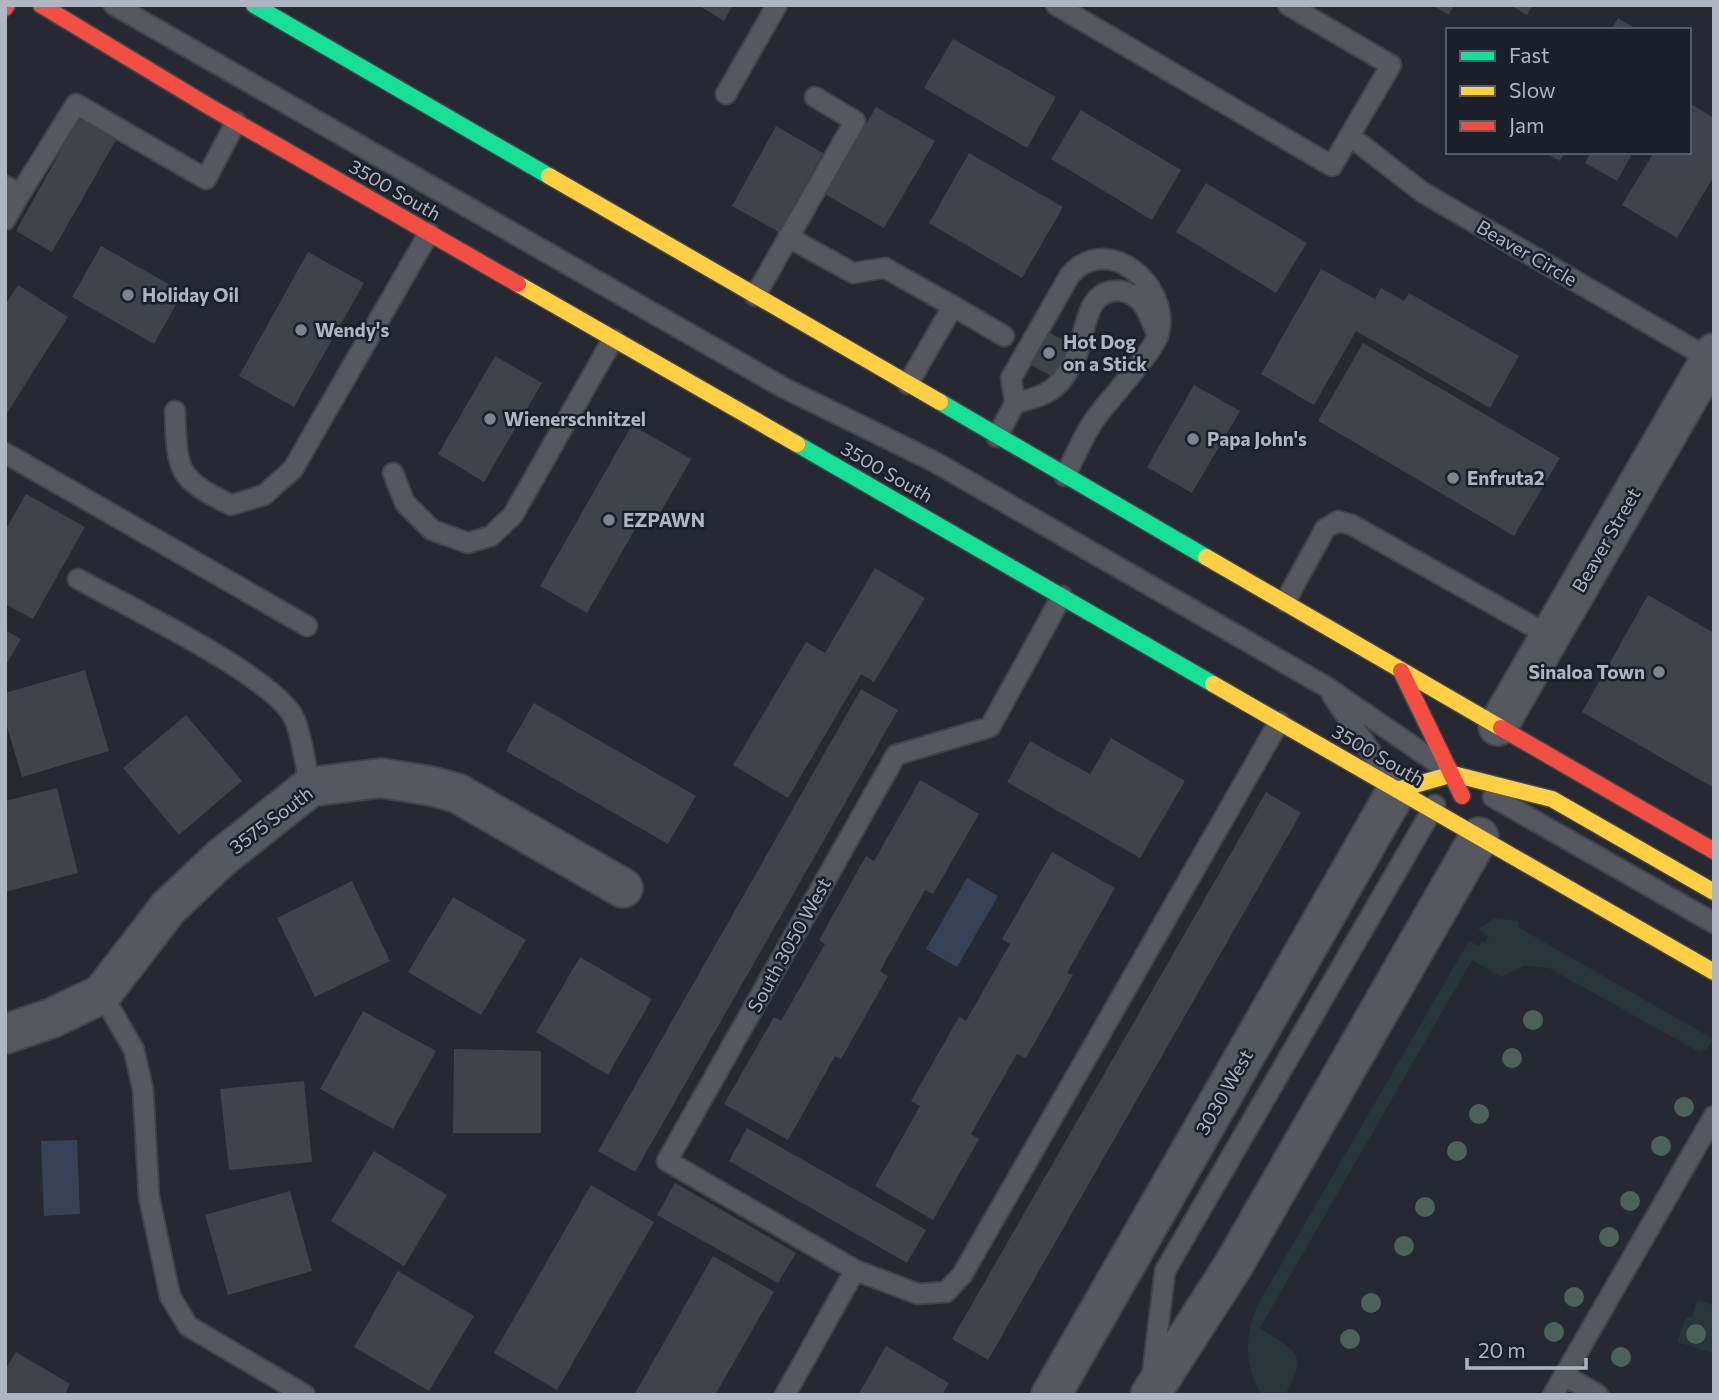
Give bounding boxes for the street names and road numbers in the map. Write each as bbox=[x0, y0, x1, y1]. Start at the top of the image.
street label: 3500 South bbox=[345, 154, 445, 225]
street label: Beaver Circle bbox=[1473, 215, 1582, 291]
street label: 3500 South bbox=[837, 436, 937, 507]
street label: Beaver Street bbox=[1567, 483, 1645, 596]
street label: 3500 South bbox=[1328, 719, 1428, 790]
street label: 3575 South bbox=[225, 781, 317, 858]
street label: South 3050 West bbox=[742, 873, 835, 1016]
street label: 3030 West bbox=[1190, 1045, 1257, 1138]

